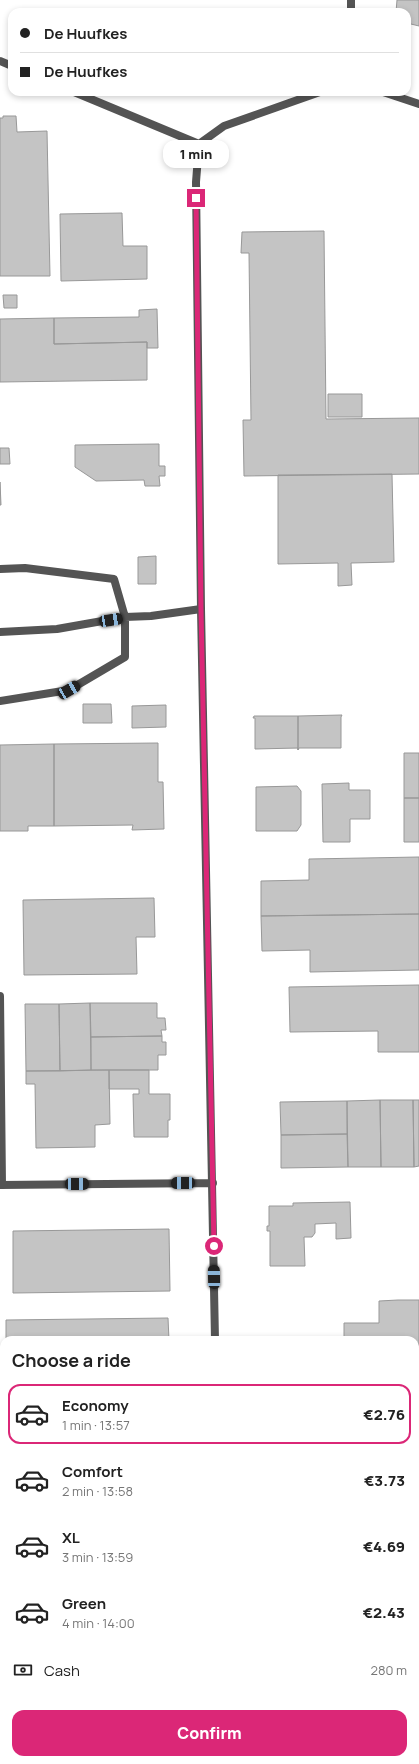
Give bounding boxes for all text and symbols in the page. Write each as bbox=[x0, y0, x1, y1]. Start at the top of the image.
text: De Huufkes bbox=[44, 23, 127, 44]
text: De Huufkes bbox=[44, 61, 127, 82]
callout: 1 min bbox=[163, 140, 229, 168]
text: 1 min bbox=[180, 145, 212, 163]
route end bbox=[187, 189, 205, 207]
car bbox=[98, 612, 124, 628]
car bbox=[56, 679, 82, 701]
car bbox=[171, 1177, 195, 1189]
car bbox=[65, 1178, 89, 1190]
route start bbox=[205, 1237, 223, 1255]
car bbox=[208, 1265, 220, 1289]
text: Choose a ride bbox=[12, 1348, 131, 1372]
text: Economy bbox=[62, 1395, 129, 1416]
icon: car bbox=[14, 1396, 50, 1432]
text: €2.76 bbox=[363, 1404, 405, 1425]
text: 1 min · 13:57 bbox=[62, 1416, 130, 1434]
text: Comfort bbox=[62, 1461, 123, 1482]
icon: car bbox=[14, 1462, 50, 1498]
text: €3.73 bbox=[364, 1470, 405, 1491]
text: 2 min · 13:58 bbox=[62, 1482, 133, 1500]
text: XL bbox=[62, 1527, 80, 1548]
icon: car bbox=[14, 1528, 50, 1564]
text: €4.69 bbox=[363, 1536, 405, 1557]
text: 3 min · 13:59 bbox=[62, 1548, 133, 1566]
text: Green bbox=[62, 1593, 106, 1614]
icon: car bbox=[14, 1594, 50, 1630]
text: €2.43 bbox=[363, 1602, 405, 1623]
text: 4 min · 14:00 bbox=[62, 1614, 135, 1632]
icon: cash bbox=[12, 1659, 34, 1681]
text: Cash bbox=[44, 1660, 80, 1681]
text: 280 m bbox=[370, 1661, 407, 1679]
button: Confirm bbox=[12, 1710, 407, 1756]

